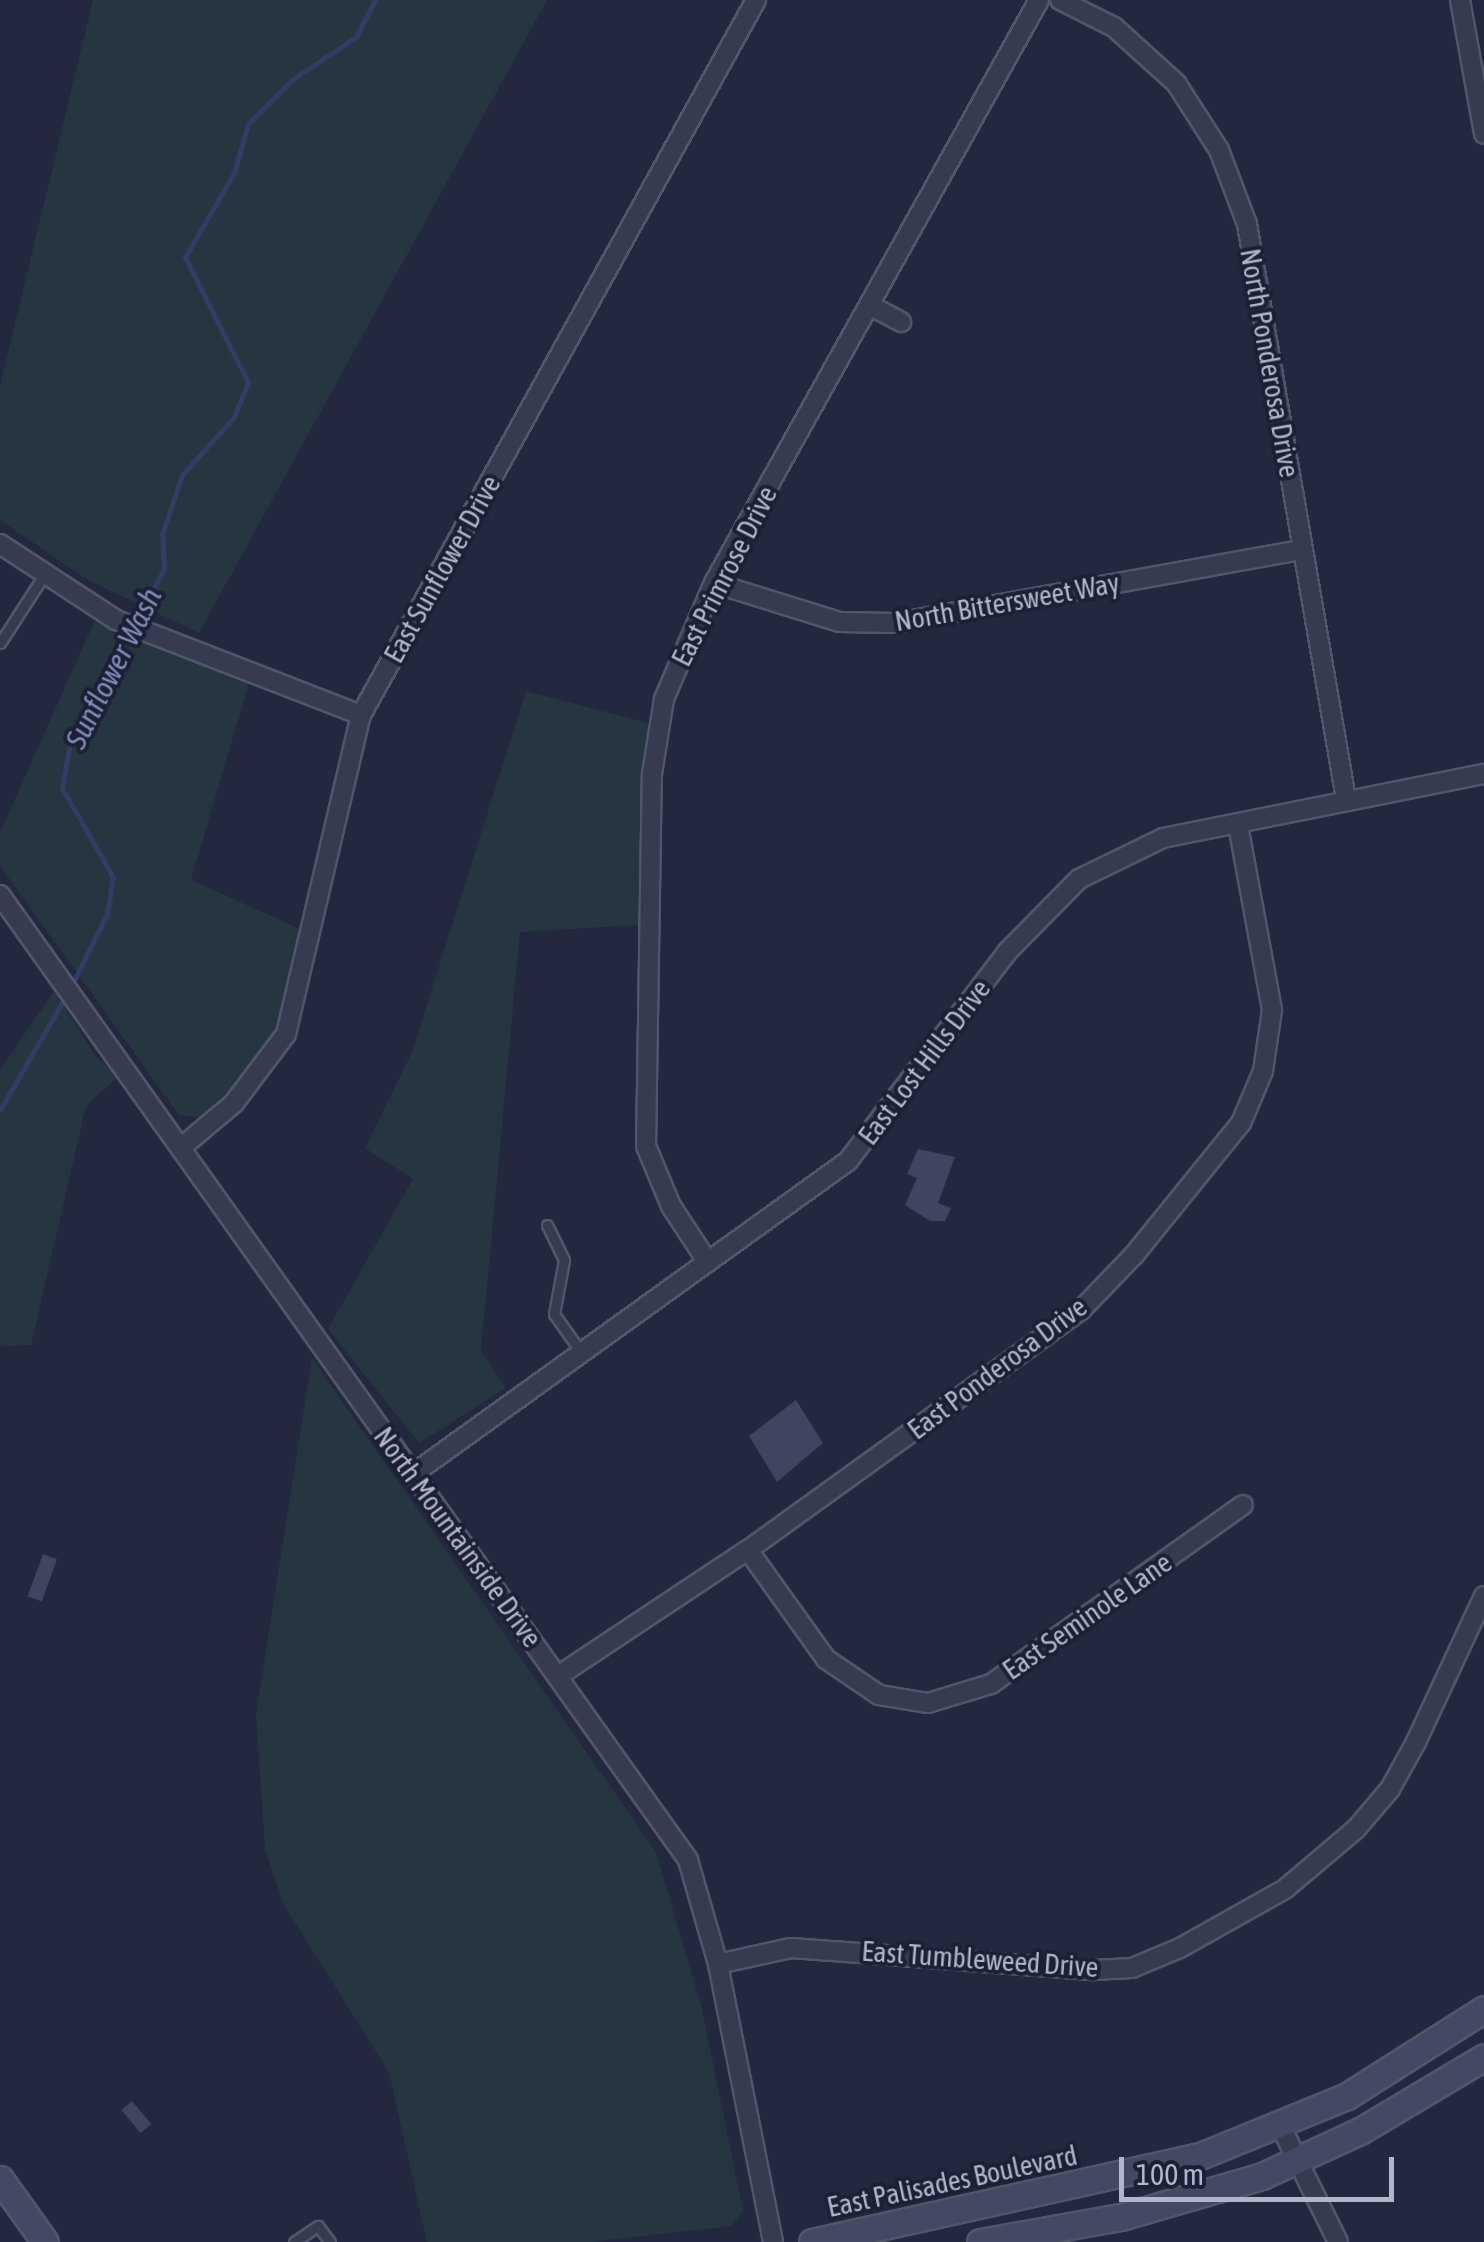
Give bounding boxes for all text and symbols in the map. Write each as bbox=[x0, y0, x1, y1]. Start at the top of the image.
street label: North Ponderosa Drive bbox=[1233, 246, 1307, 480]
street label: East Sunflower Drive bbox=[377, 469, 507, 669]
street label: East Primrose Drive bbox=[664, 480, 784, 672]
street label: North Bittersweet Way bbox=[892, 566, 1122, 638]
water label: Sunflower Wash bbox=[57, 582, 169, 754]
street label: East Lost Hills Drive bbox=[851, 973, 997, 1151]
street label: East Ponderosa Drive bbox=[901, 1290, 1093, 1446]
street label: North Mountainside Drive bbox=[367, 1420, 549, 1654]
street label: East Seminole Lane bbox=[996, 1545, 1178, 1687]
street label: East Tumbleweed Drive bbox=[861, 1934, 1099, 1984]
scale bar bbox=[1124, 2137, 1399, 2199]
street label: East Palisades Boulevard bbox=[824, 2138, 1080, 2224]
text: 100 m bbox=[1136, 2157, 1204, 2191]

